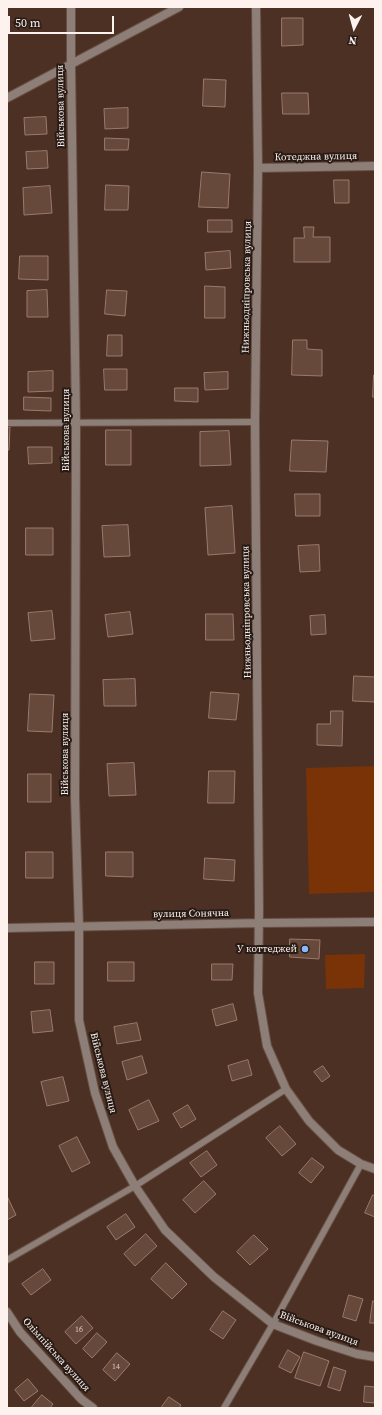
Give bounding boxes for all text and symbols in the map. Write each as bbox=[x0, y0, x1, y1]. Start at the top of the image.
scale bar bbox=[10, 8, 116, 34]
north arrow bbox=[334, 8, 374, 48]
text: 50 m bbox=[15, 15, 41, 31]
text: N bbox=[348, 33, 357, 48]
street label: Військова вулиця bbox=[54, 65, 68, 147]
street label: Котеджна вулиця bbox=[275, 150, 357, 164]
street label: Нижньодніпровська вулиця bbox=[240, 221, 254, 353]
street label: Військова вулиця bbox=[60, 389, 72, 471]
street label: Нижньодніпровська вулиця bbox=[240, 546, 254, 678]
street label: Військова вулиця bbox=[59, 713, 71, 795]
street label: вулиця Сонячна bbox=[153, 907, 229, 921]
place label: У коттеджей bbox=[237, 943, 297, 955]
marker: У коттеджей bbox=[300, 944, 310, 954]
street label: Військова вулиця bbox=[87, 1032, 119, 1114]
street label: Військова вулиця bbox=[278, 1309, 360, 1349]
street label: Олімпійська вулиця bbox=[20, 1316, 92, 1394]
house number: 16 bbox=[75, 1325, 83, 1335]
house number: 14 bbox=[112, 1362, 120, 1372]

